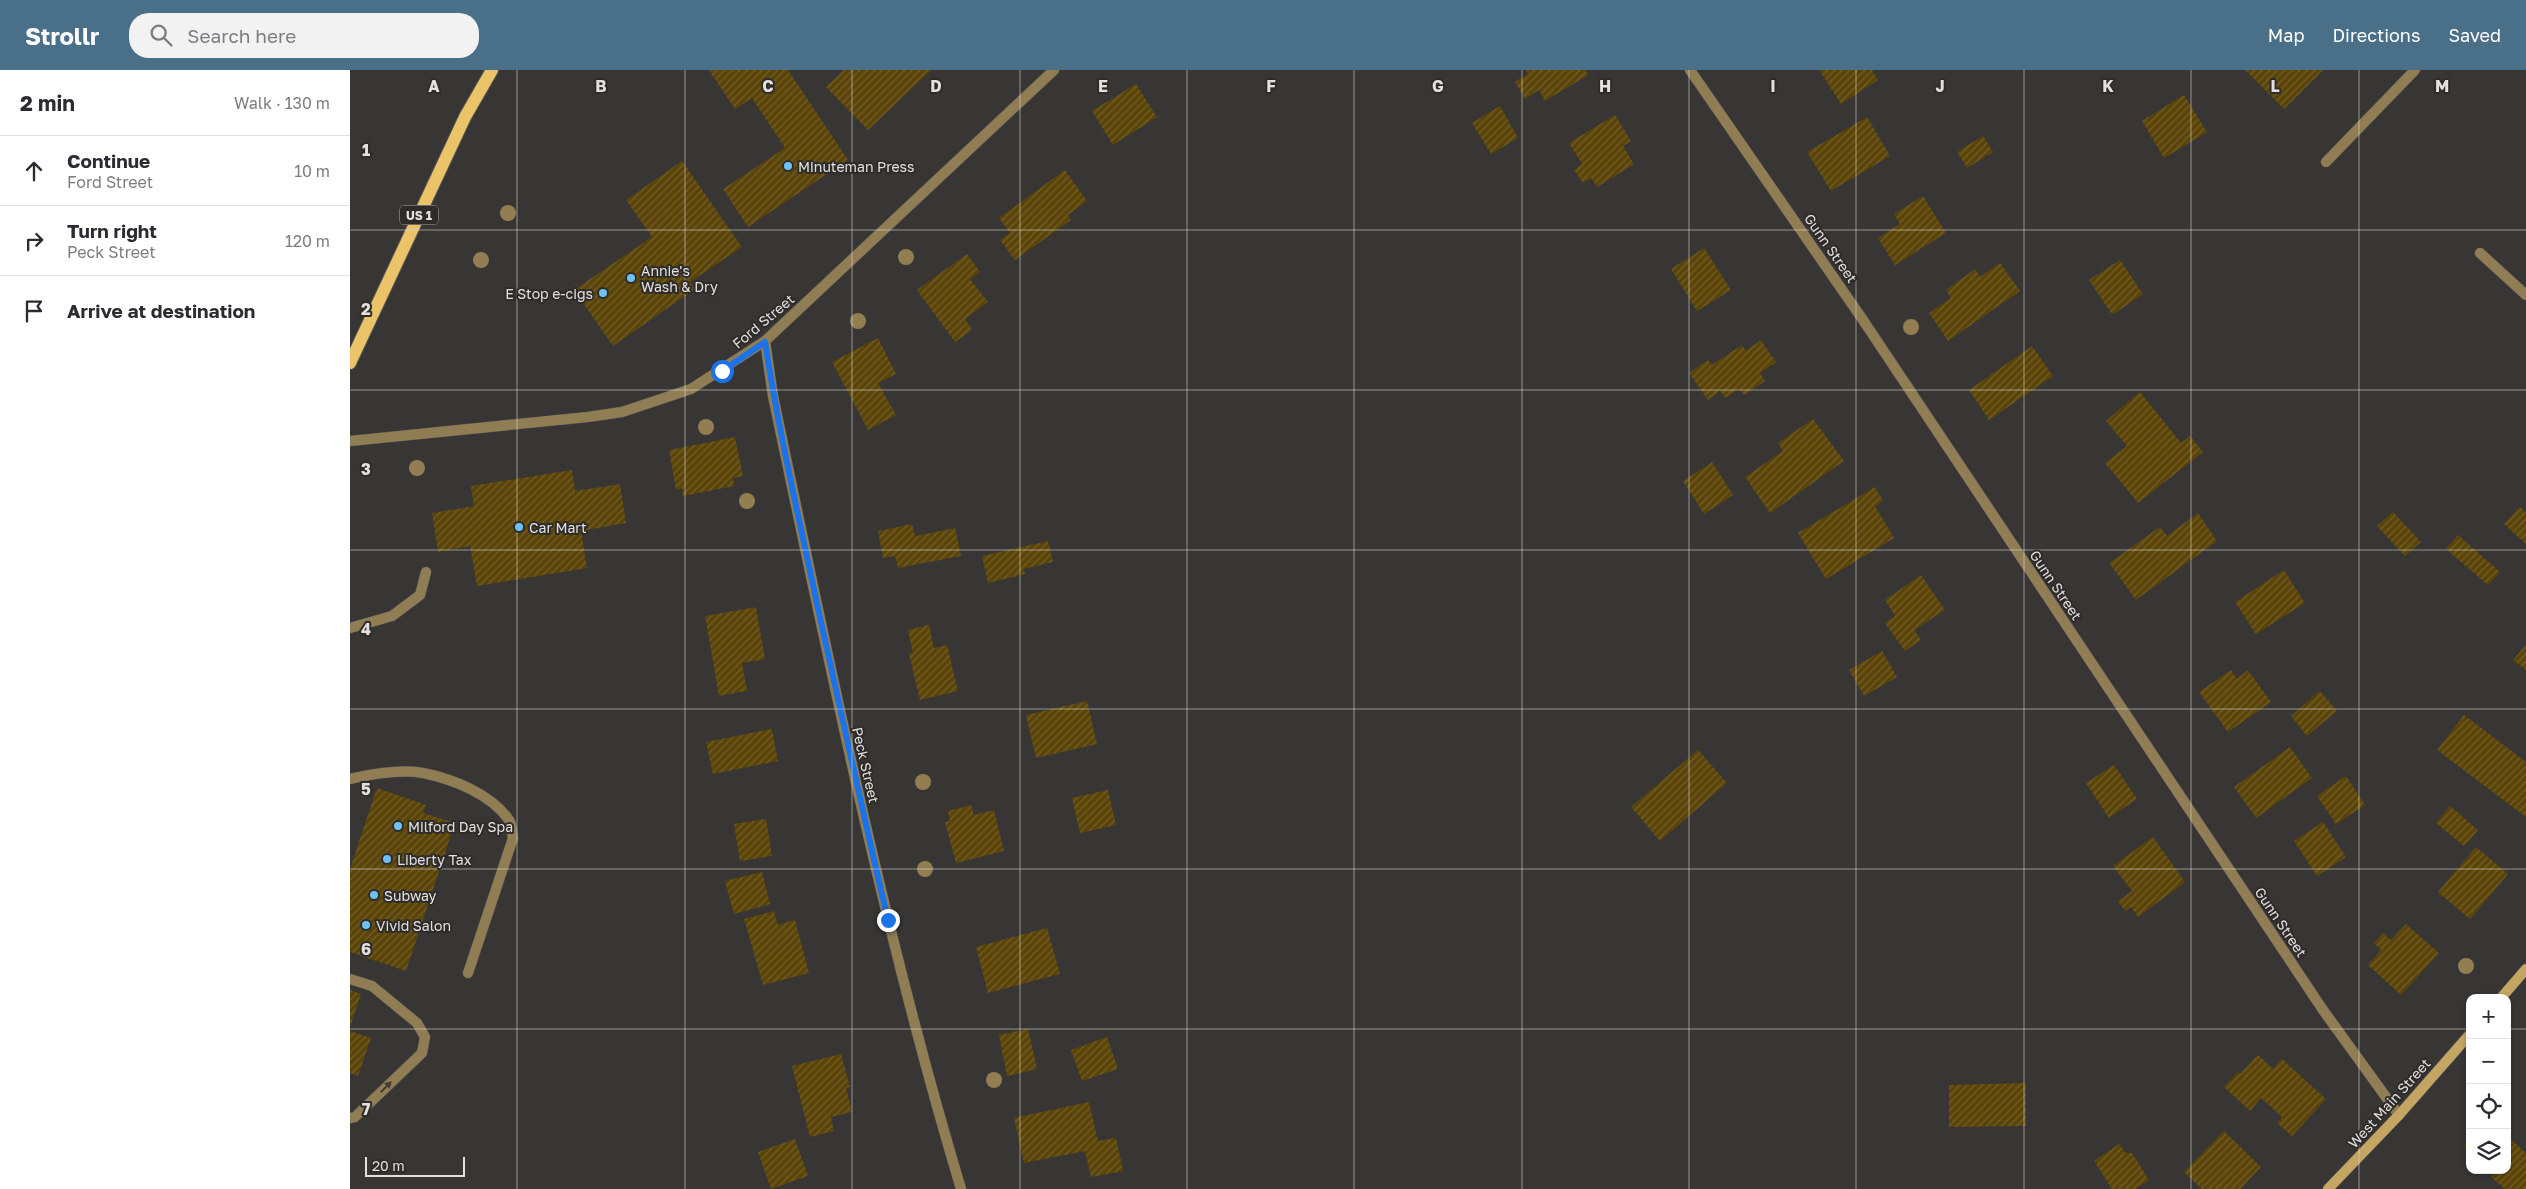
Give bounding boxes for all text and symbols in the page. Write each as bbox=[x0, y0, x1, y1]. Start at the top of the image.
search box bbox=[129, 13, 479, 58]
text: Strollr bbox=[25, 21, 99, 50]
icon: search bbox=[147, 21, 175, 49]
text: Search here bbox=[187, 24, 296, 47]
text: Map bbox=[2268, 24, 2304, 46]
text: Directions bbox=[2332, 24, 2420, 46]
text: Saved bbox=[2448, 24, 2501, 46]
text: A bbox=[428, 76, 440, 96]
text: B bbox=[595, 76, 607, 96]
text: C bbox=[762, 76, 774, 96]
text: D bbox=[930, 76, 942, 96]
text: E bbox=[1098, 76, 1108, 96]
text: F bbox=[1266, 76, 1276, 96]
text: G bbox=[1432, 76, 1444, 96]
text: H bbox=[1599, 76, 1611, 96]
text: I bbox=[1770, 76, 1776, 96]
text: J bbox=[1935, 76, 1945, 96]
text: K bbox=[2102, 76, 2114, 96]
text: L bbox=[2270, 76, 2280, 96]
text: M bbox=[2435, 76, 2449, 96]
text: 2 min bbox=[20, 90, 75, 116]
text: Walk · 130 m bbox=[234, 93, 330, 113]
text: 1 bbox=[362, 140, 370, 160]
text: Continue bbox=[67, 149, 150, 172]
icon: ahead bbox=[20, 157, 48, 185]
place label: Minuteman Press bbox=[798, 158, 914, 175]
marker: Minuteman Press bbox=[782, 160, 794, 172]
text: 10 m bbox=[294, 161, 330, 181]
text: Ford Street bbox=[67, 172, 153, 192]
road number: US 1 bbox=[400, 206, 438, 224]
street label: Gunn Street bbox=[1801, 210, 1861, 286]
text: Turn right bbox=[67, 219, 157, 242]
icon: right bbox=[20, 227, 48, 255]
text: 120 m bbox=[285, 231, 330, 251]
text: Peck Street bbox=[67, 242, 156, 262]
place label: Annie's Wash & Dry bbox=[641, 262, 718, 295]
marker: Annie's Wash & Dry bbox=[625, 272, 637, 284]
place label: E Stop e-cigs bbox=[505, 285, 593, 302]
marker: E Stop e-cigs bbox=[597, 287, 609, 299]
street label: Ford Street bbox=[729, 290, 797, 352]
icon: arrive bbox=[20, 297, 48, 325]
text: Arrive at destination bbox=[67, 299, 255, 322]
text: 2 bbox=[361, 299, 371, 319]
route start bbox=[711, 360, 734, 383]
text: 3 bbox=[361, 459, 371, 479]
place label: Car Mart bbox=[529, 519, 587, 536]
marker: Car Mart bbox=[513, 521, 525, 533]
street label: Gunn Street bbox=[2026, 547, 2086, 623]
text: 4 bbox=[361, 619, 371, 639]
street label: Peck Street bbox=[849, 725, 883, 805]
text: 5 bbox=[361, 779, 371, 799]
place label: Milford Day Spa bbox=[408, 818, 513, 835]
marker: Milford Day Spa bbox=[392, 820, 404, 832]
place label: Liberty Tax bbox=[397, 851, 472, 868]
marker: Liberty Tax bbox=[381, 853, 393, 865]
street label: Gunn Street bbox=[2251, 884, 2311, 960]
place label: Subway bbox=[384, 887, 437, 904]
marker: Subway bbox=[368, 889, 380, 901]
route end bbox=[877, 909, 900, 932]
place label: Vivid Salon bbox=[376, 917, 451, 934]
marker: Vivid Salon bbox=[360, 919, 372, 931]
text: 6 bbox=[361, 939, 371, 959]
map controls bbox=[2466, 994, 2511, 1174]
button: + bbox=[2466, 994, 2511, 1039]
button: − bbox=[2466, 1039, 2511, 1084]
street label: West Main Street bbox=[2344, 1055, 2434, 1151]
one-way arrow bbox=[380, 1081, 392, 1093]
button: locate bbox=[2466, 1084, 2511, 1129]
text: 7 bbox=[362, 1099, 371, 1119]
button: layers bbox=[2466, 1129, 2511, 1174]
scale bar bbox=[365, 1154, 465, 1177]
text: 20 m bbox=[372, 1157, 405, 1174]

